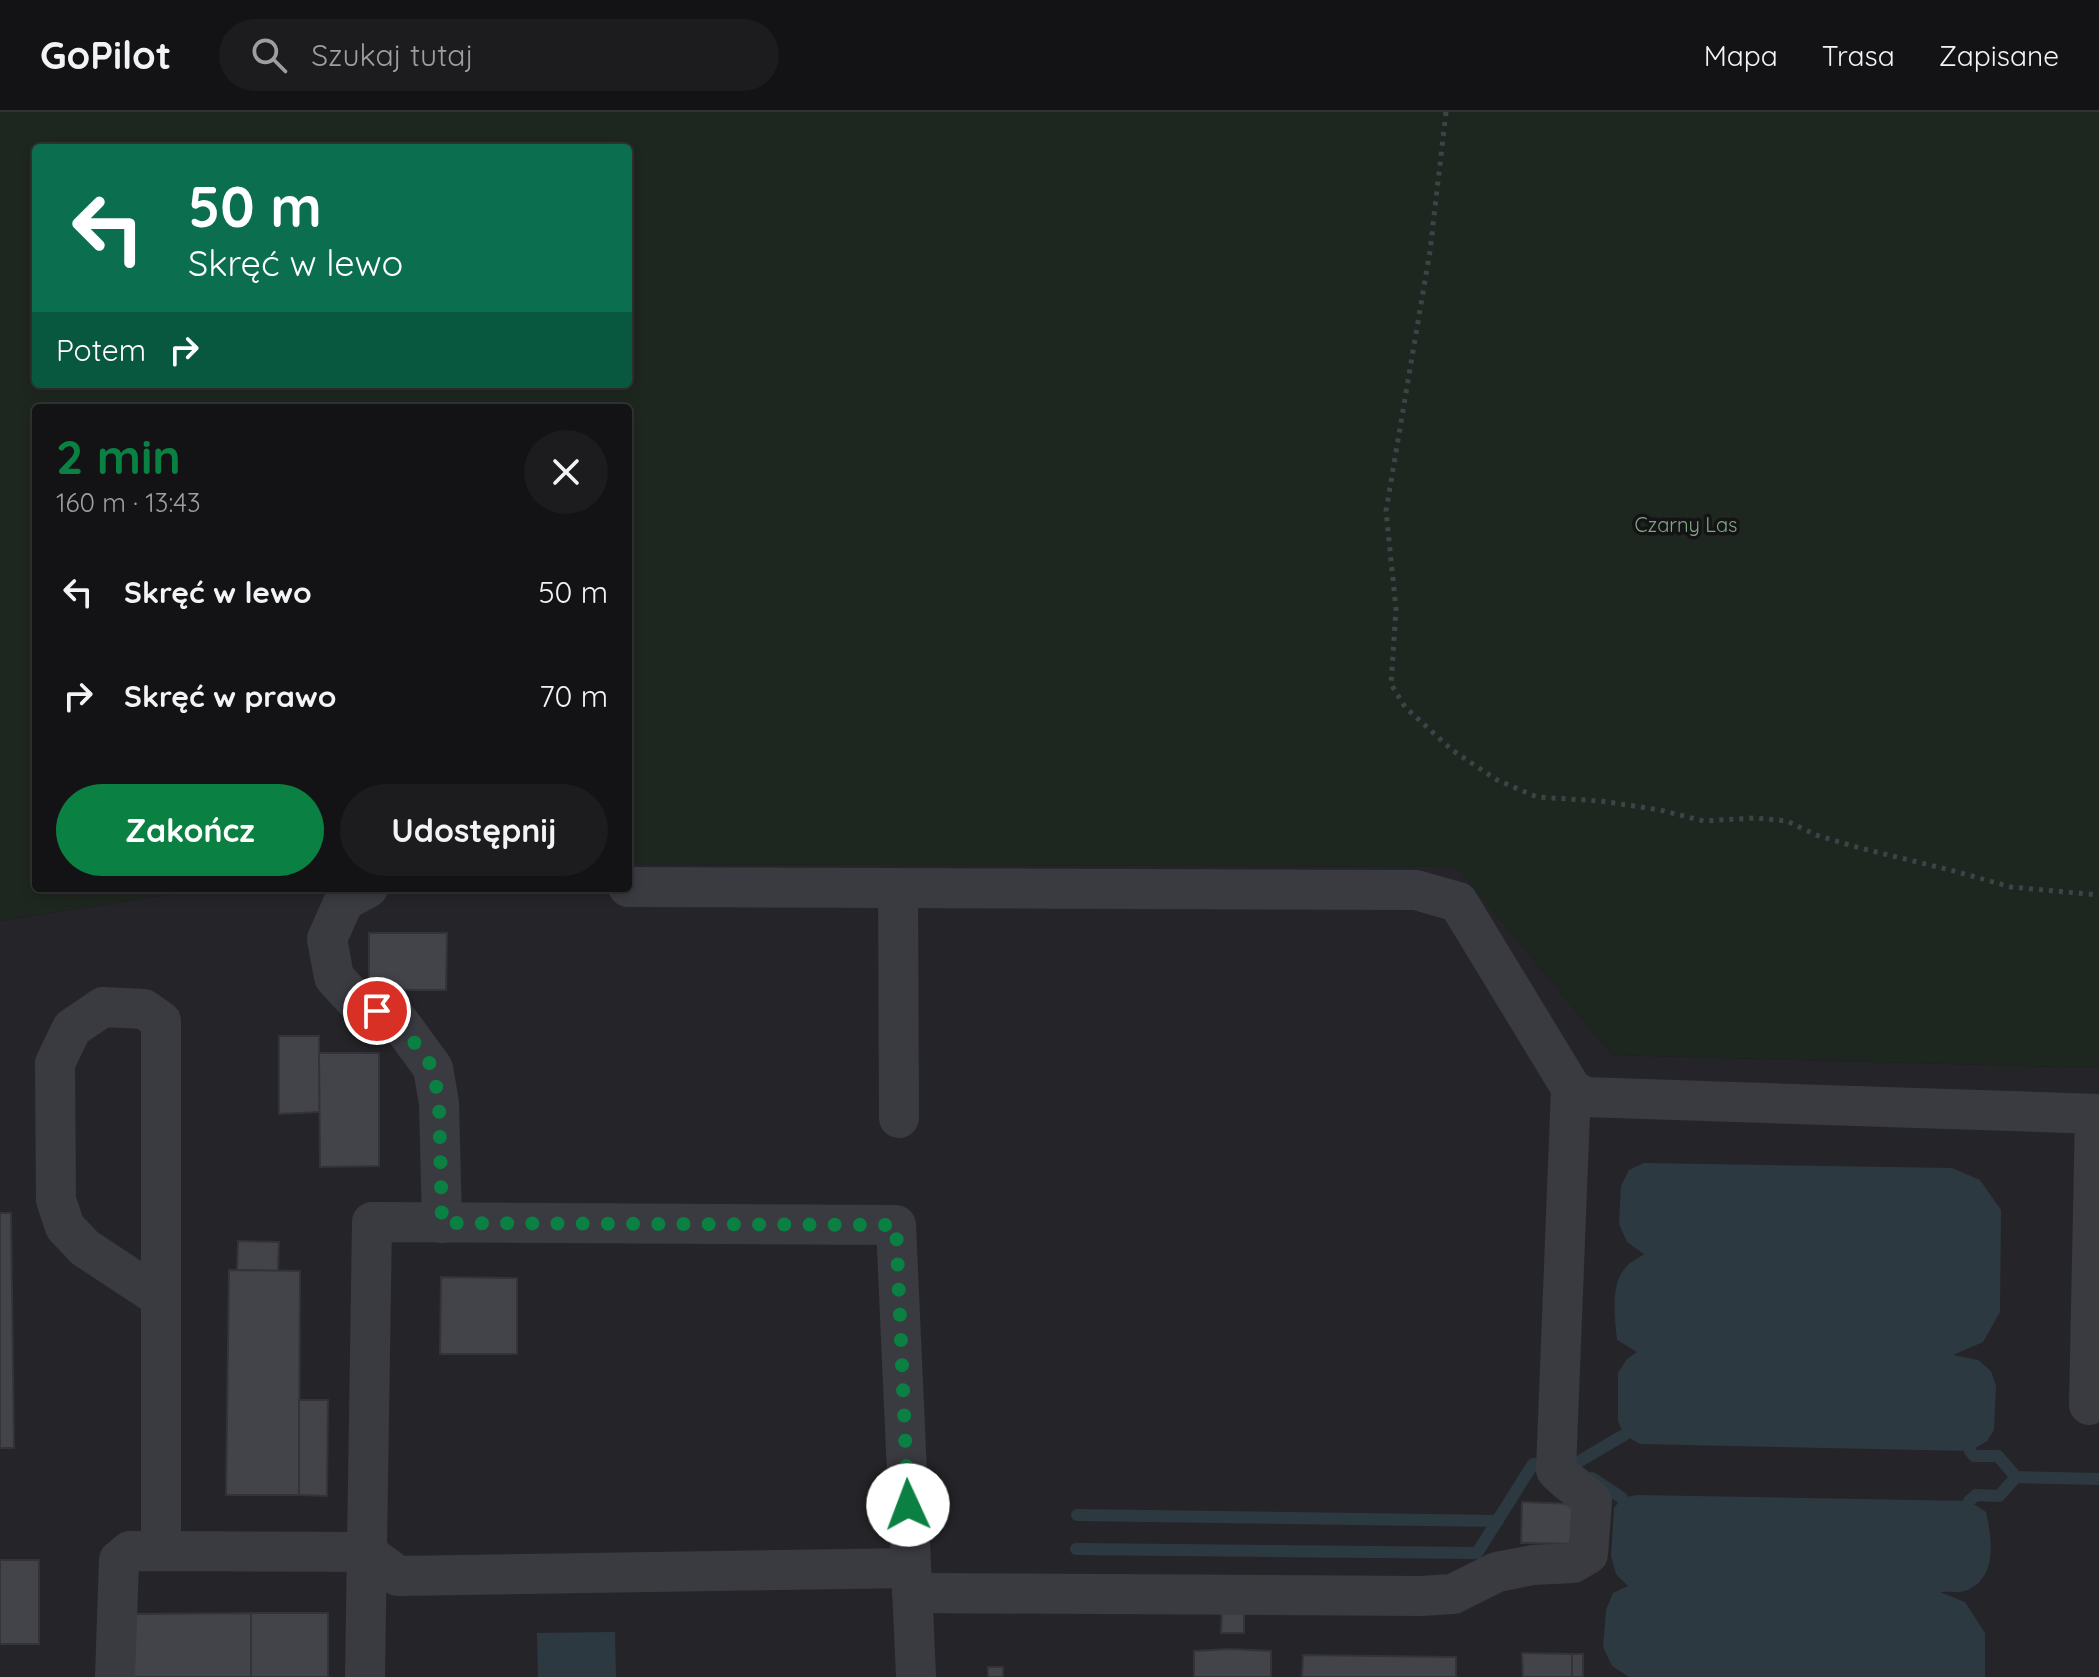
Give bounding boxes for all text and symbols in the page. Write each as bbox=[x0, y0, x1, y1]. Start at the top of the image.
search box bbox=[219, 19, 779, 91]
text: GoPilot bbox=[40, 31, 171, 79]
icon: search bbox=[247, 33, 291, 77]
text: Szukaj tutaj bbox=[311, 36, 474, 74]
text: Mapa bbox=[1704, 38, 1778, 73]
text: Trasa bbox=[1822, 38, 1895, 73]
text: Zapisane bbox=[1939, 38, 2059, 73]
text: 50 m bbox=[188, 171, 322, 241]
icon: left bbox=[56, 176, 160, 280]
text: Skręć w lewo bbox=[188, 240, 403, 285]
icon: right bbox=[162, 328, 206, 372]
text: Potem bbox=[56, 331, 146, 369]
text: 2 min bbox=[56, 426, 181, 486]
button: close bbox=[524, 430, 608, 514]
text: 160 m · 13:43 bbox=[56, 486, 201, 519]
park label: Czarny Las bbox=[1635, 512, 1737, 537]
icon: left bbox=[56, 570, 100, 614]
text: Skręć w lewo bbox=[124, 573, 312, 611]
text: 50 m bbox=[538, 573, 608, 611]
icon: right bbox=[56, 674, 100, 718]
text: Skręć w prawo bbox=[124, 677, 336, 715]
text: 70 m bbox=[539, 677, 608, 715]
button: Zakończ bbox=[56, 784, 324, 876]
button: Udostępnij bbox=[340, 784, 608, 876]
pin bbox=[343, 977, 411, 1045]
icon: arrive bbox=[355, 989, 399, 1033]
position arrow bbox=[866, 1463, 950, 1547]

